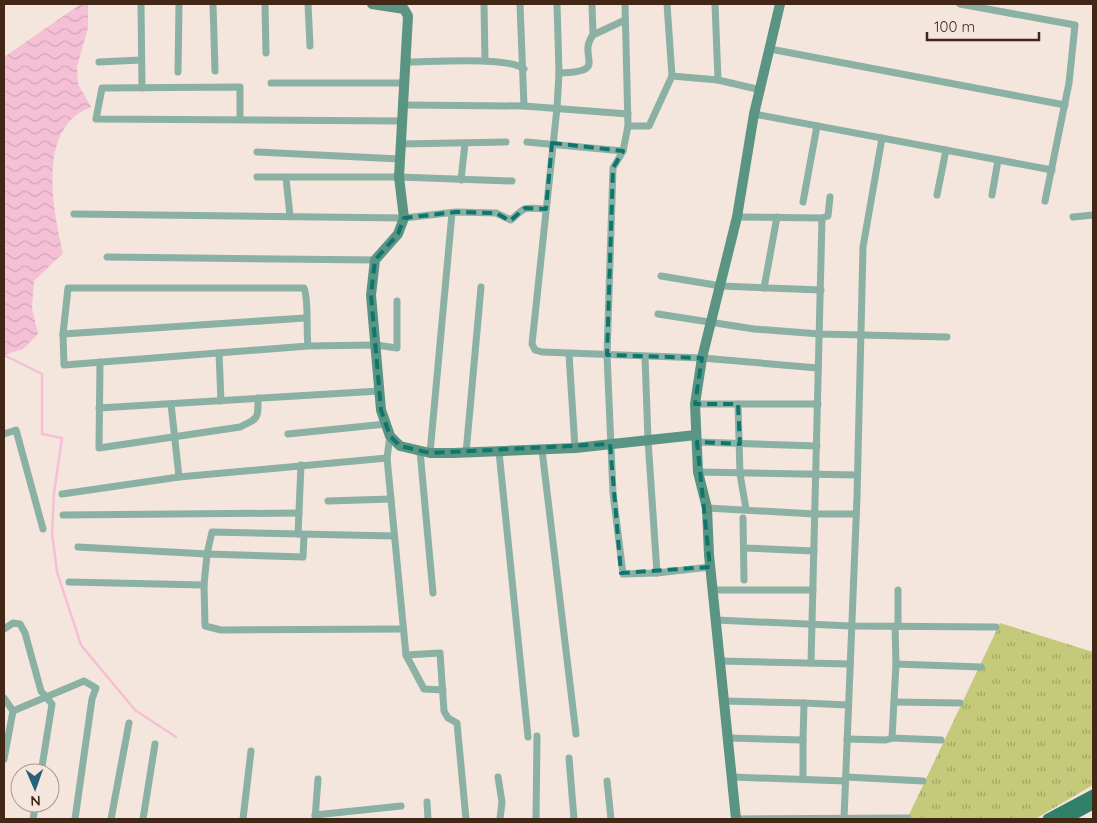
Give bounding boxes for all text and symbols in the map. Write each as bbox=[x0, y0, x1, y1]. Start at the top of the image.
scale bar bbox=[927, 10, 1040, 42]
text: 100 m bbox=[934, 17, 975, 36]
north arrow bbox=[10, 763, 60, 813]
text: N bbox=[30, 792, 41, 810]

